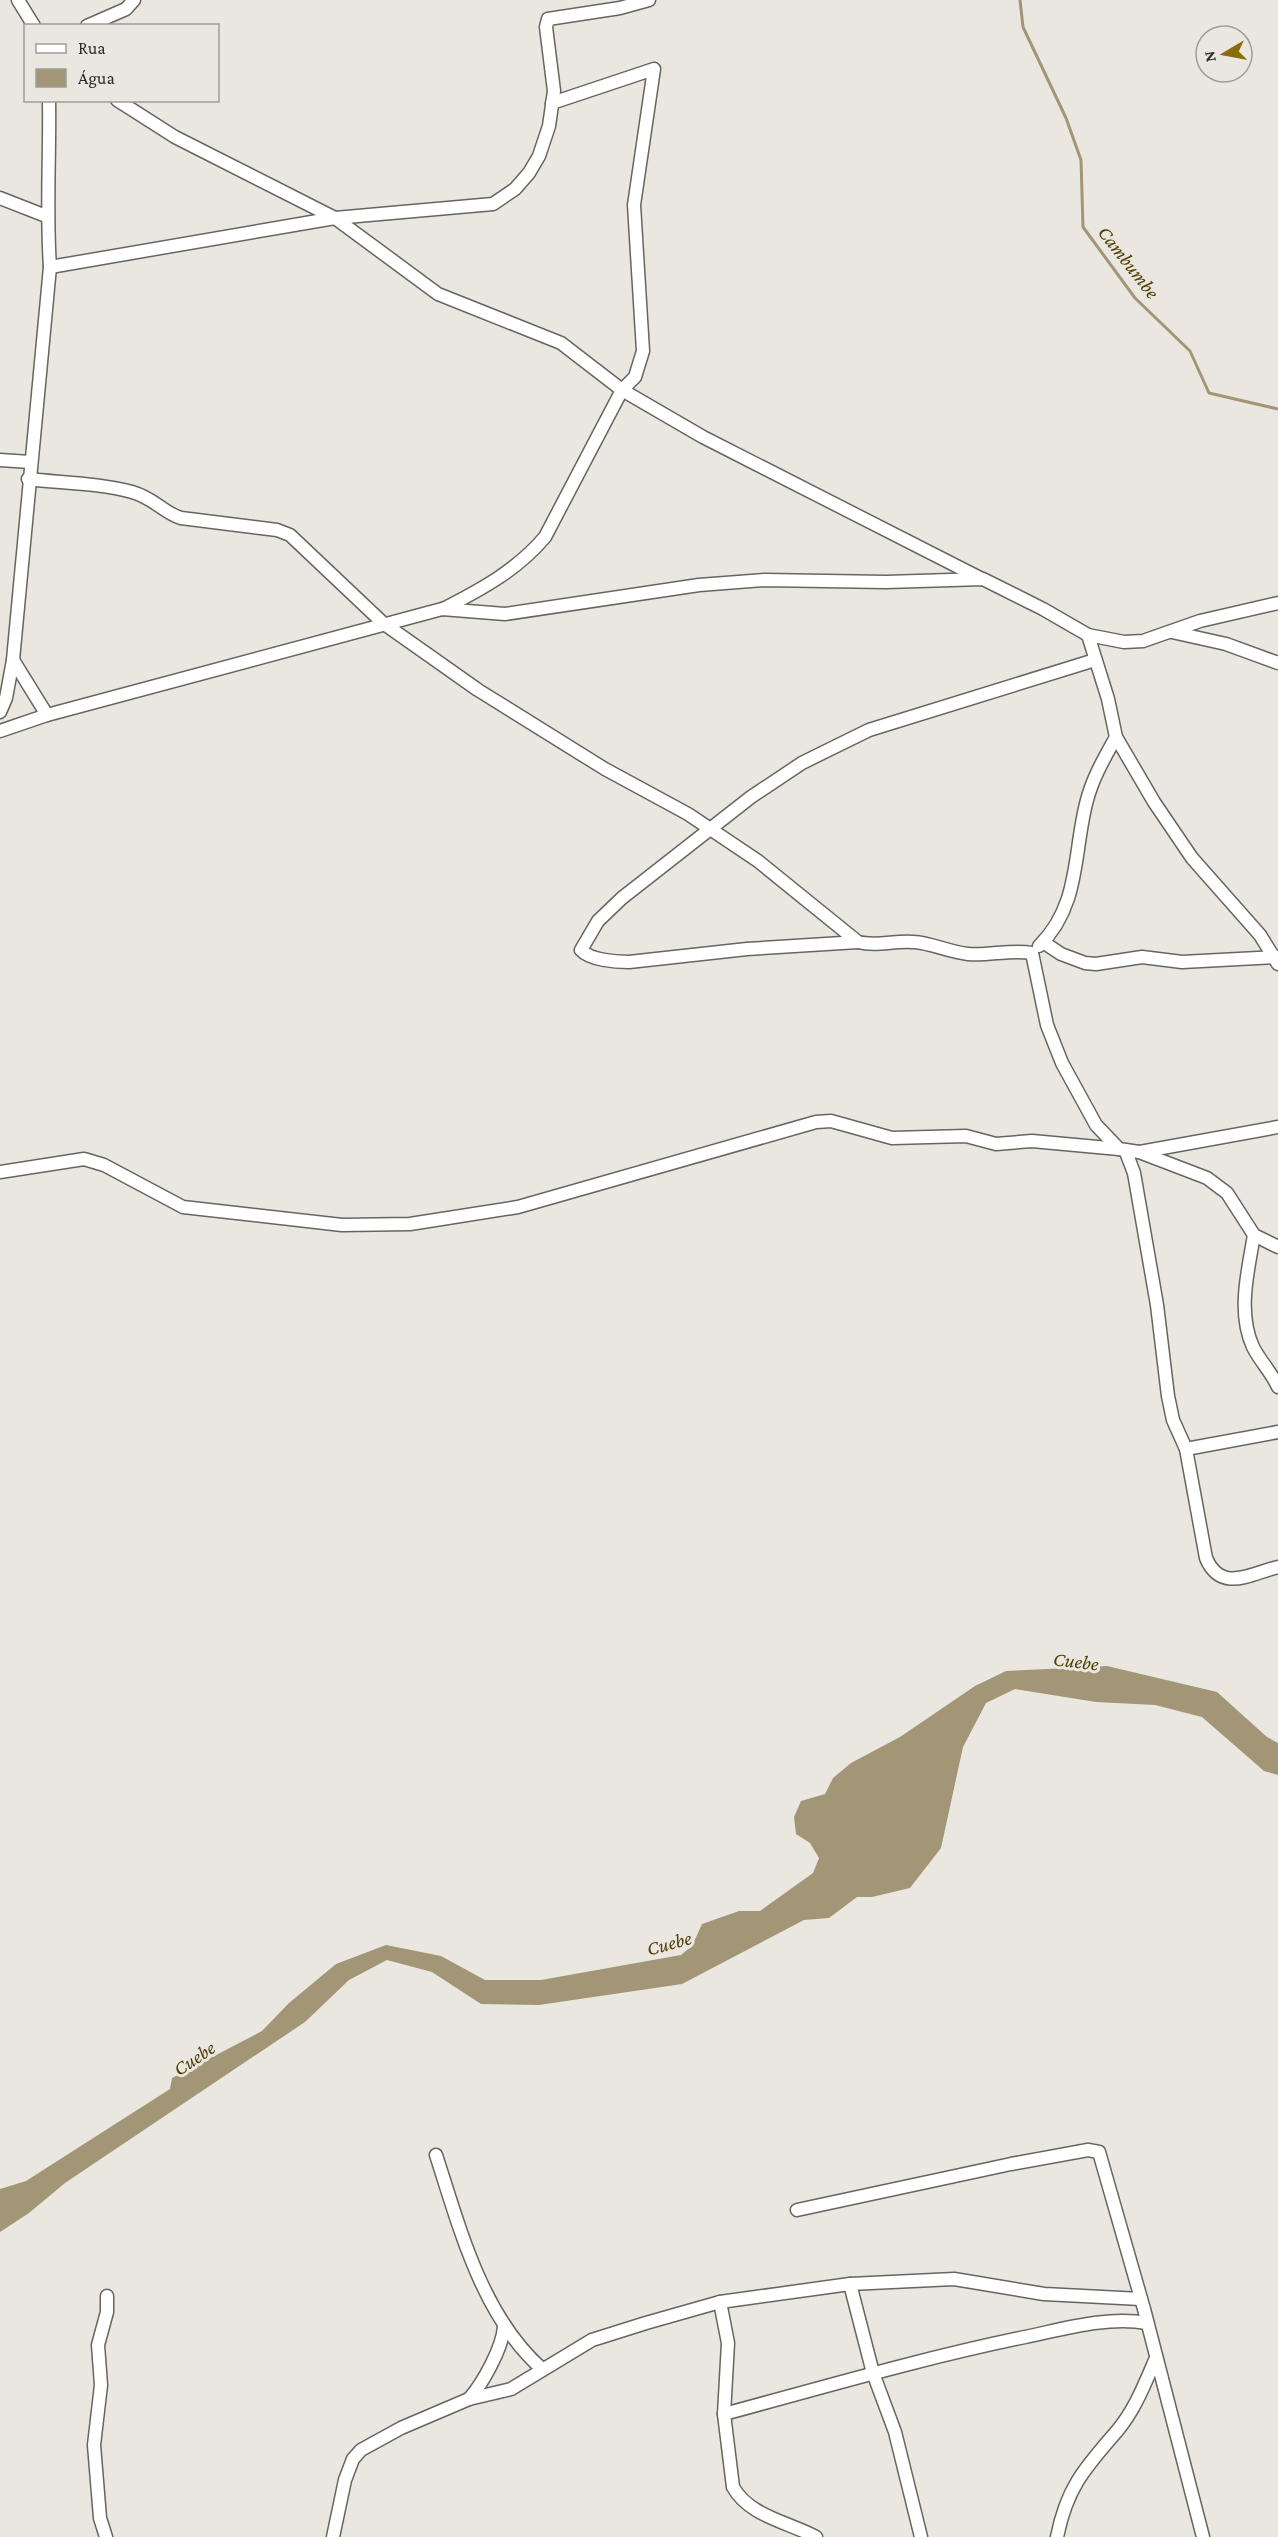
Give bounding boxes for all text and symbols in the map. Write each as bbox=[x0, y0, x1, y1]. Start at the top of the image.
legend bbox=[24, 24, 219, 102]
north arrow bbox=[1194, 24, 1254, 84]
text: Rua bbox=[78, 38, 106, 58]
text: N bbox=[1200, 50, 1219, 63]
text: Água bbox=[78, 68, 115, 88]
water label: Cambumbe bbox=[1094, 221, 1164, 303]
water label: Cuebe bbox=[1052, 1647, 1100, 1675]
water label: Cuebe bbox=[644, 1926, 694, 1960]
water label: Cuebe bbox=[169, 2036, 219, 2080]

